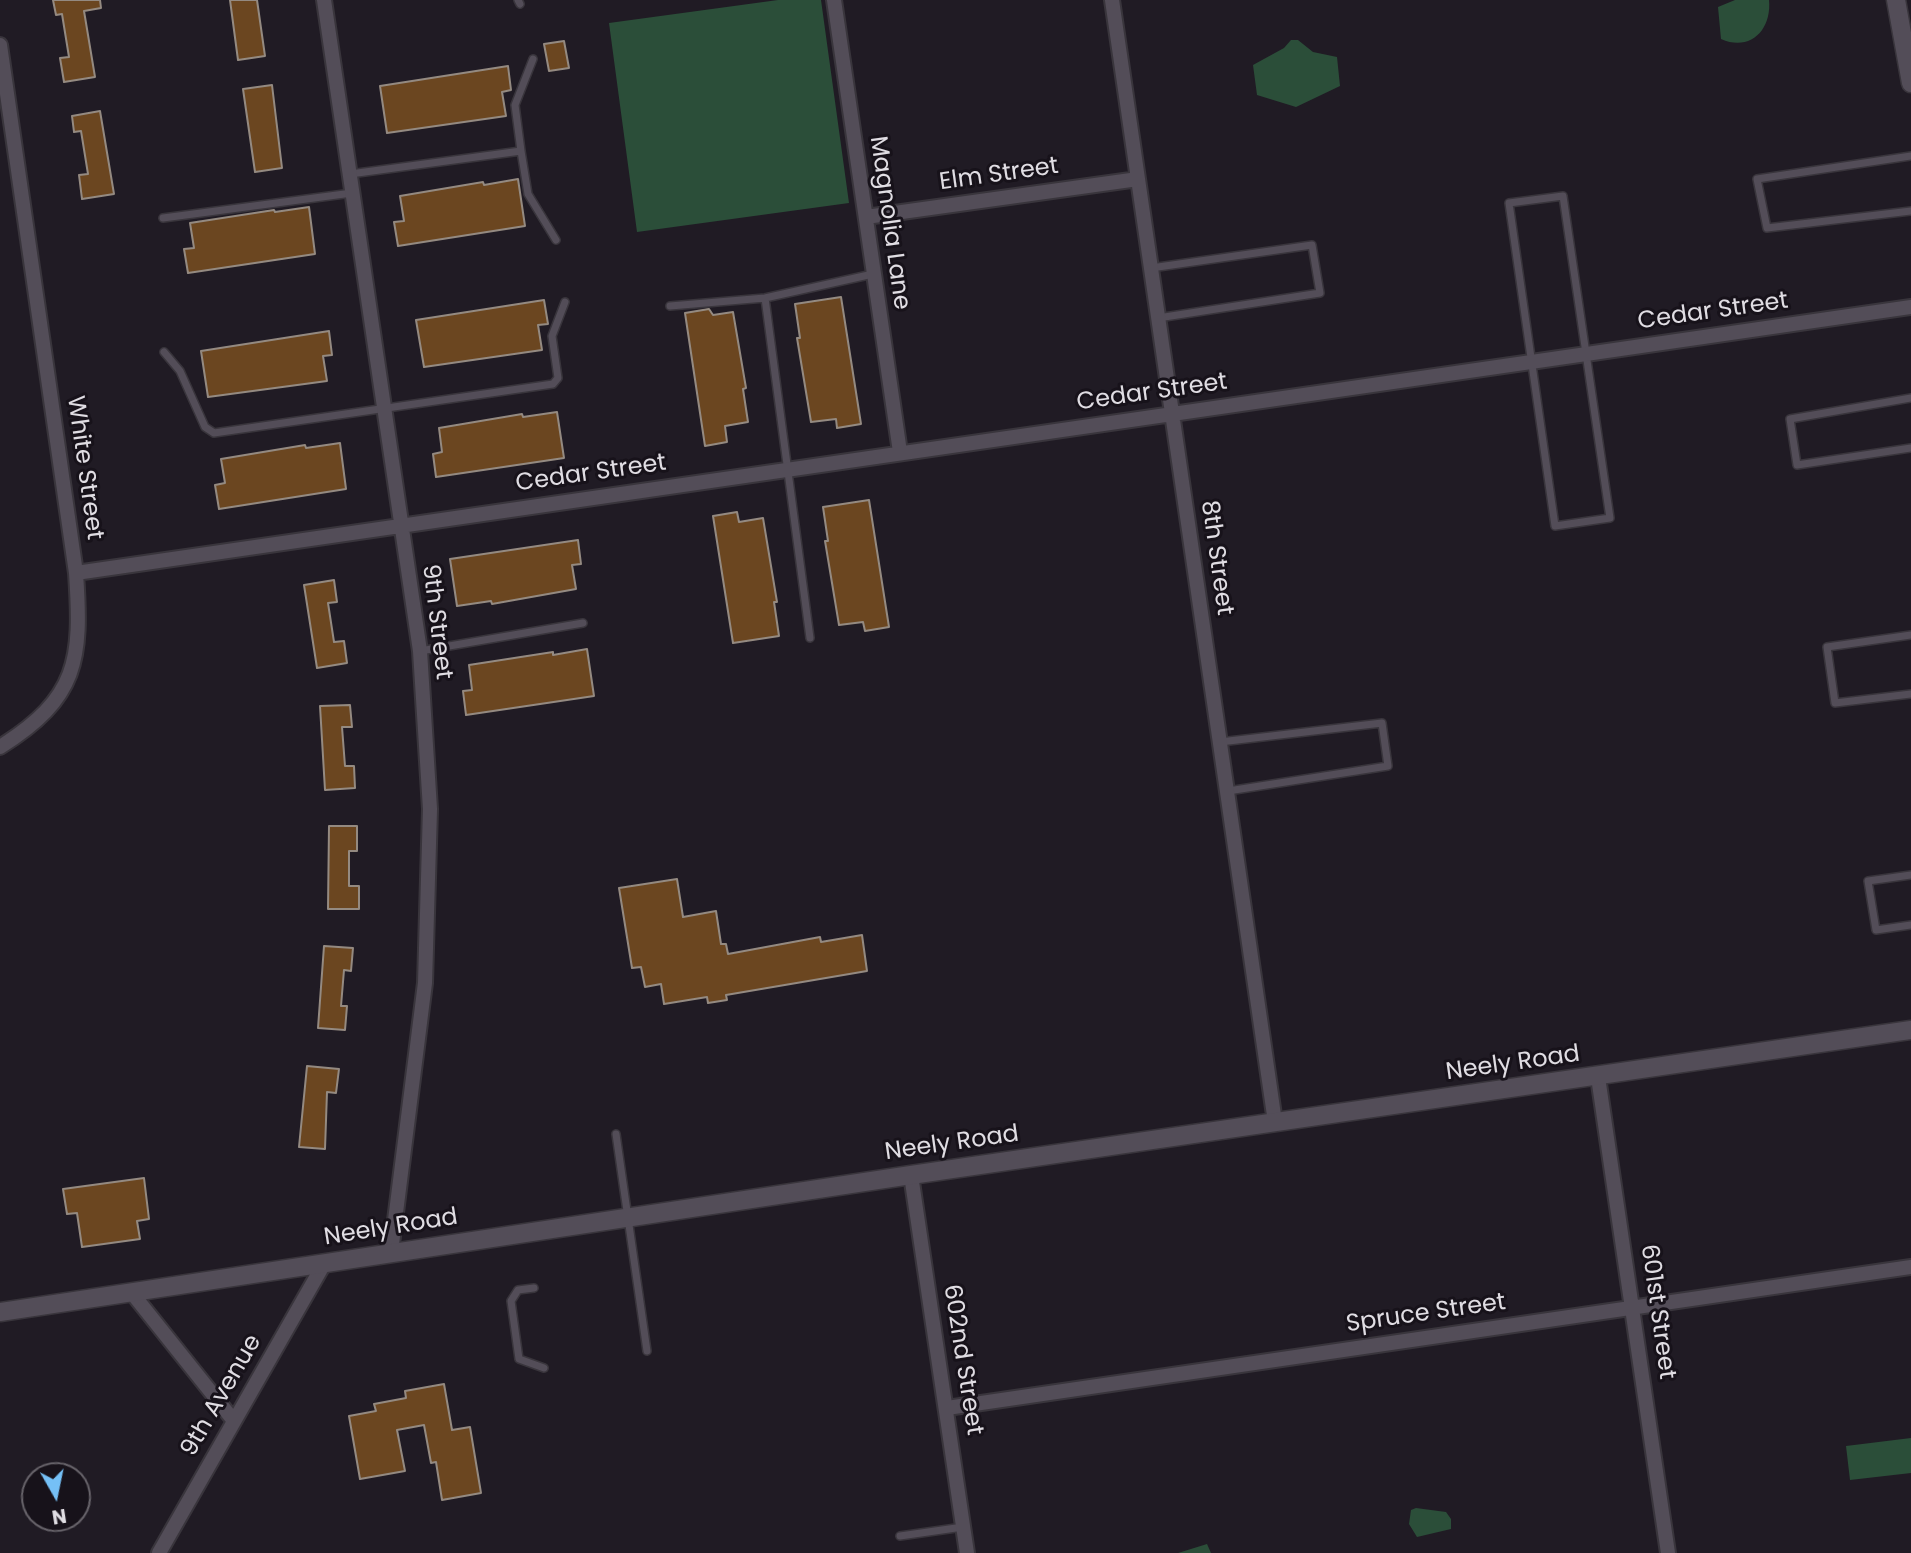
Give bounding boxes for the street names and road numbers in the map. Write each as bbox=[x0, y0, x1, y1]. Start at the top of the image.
street label: Magnolia Lane bbox=[863, 134, 915, 312]
street label: Elm Street bbox=[938, 152, 1060, 198]
street label: Cedar Street bbox=[1636, 287, 1790, 337]
street label: Cedar Street bbox=[1075, 368, 1229, 418]
street label: White Street bbox=[60, 394, 108, 542]
street label: Cedar Street bbox=[514, 449, 668, 499]
street label: 8th Street bbox=[1194, 499, 1238, 617]
street label: 9th Street bbox=[415, 563, 457, 681]
street label: Neely Road bbox=[1444, 1040, 1582, 1088]
street label: Neely Road bbox=[883, 1120, 1021, 1168]
street label: Neely Road bbox=[322, 1203, 460, 1253]
street label: 601st Street bbox=[1633, 1243, 1681, 1381]
street label: 602nd Street bbox=[936, 1282, 988, 1438]
street label: Spruce Street bbox=[1344, 1289, 1508, 1339]
street label: 9th Avenue bbox=[176, 1330, 268, 1462]

